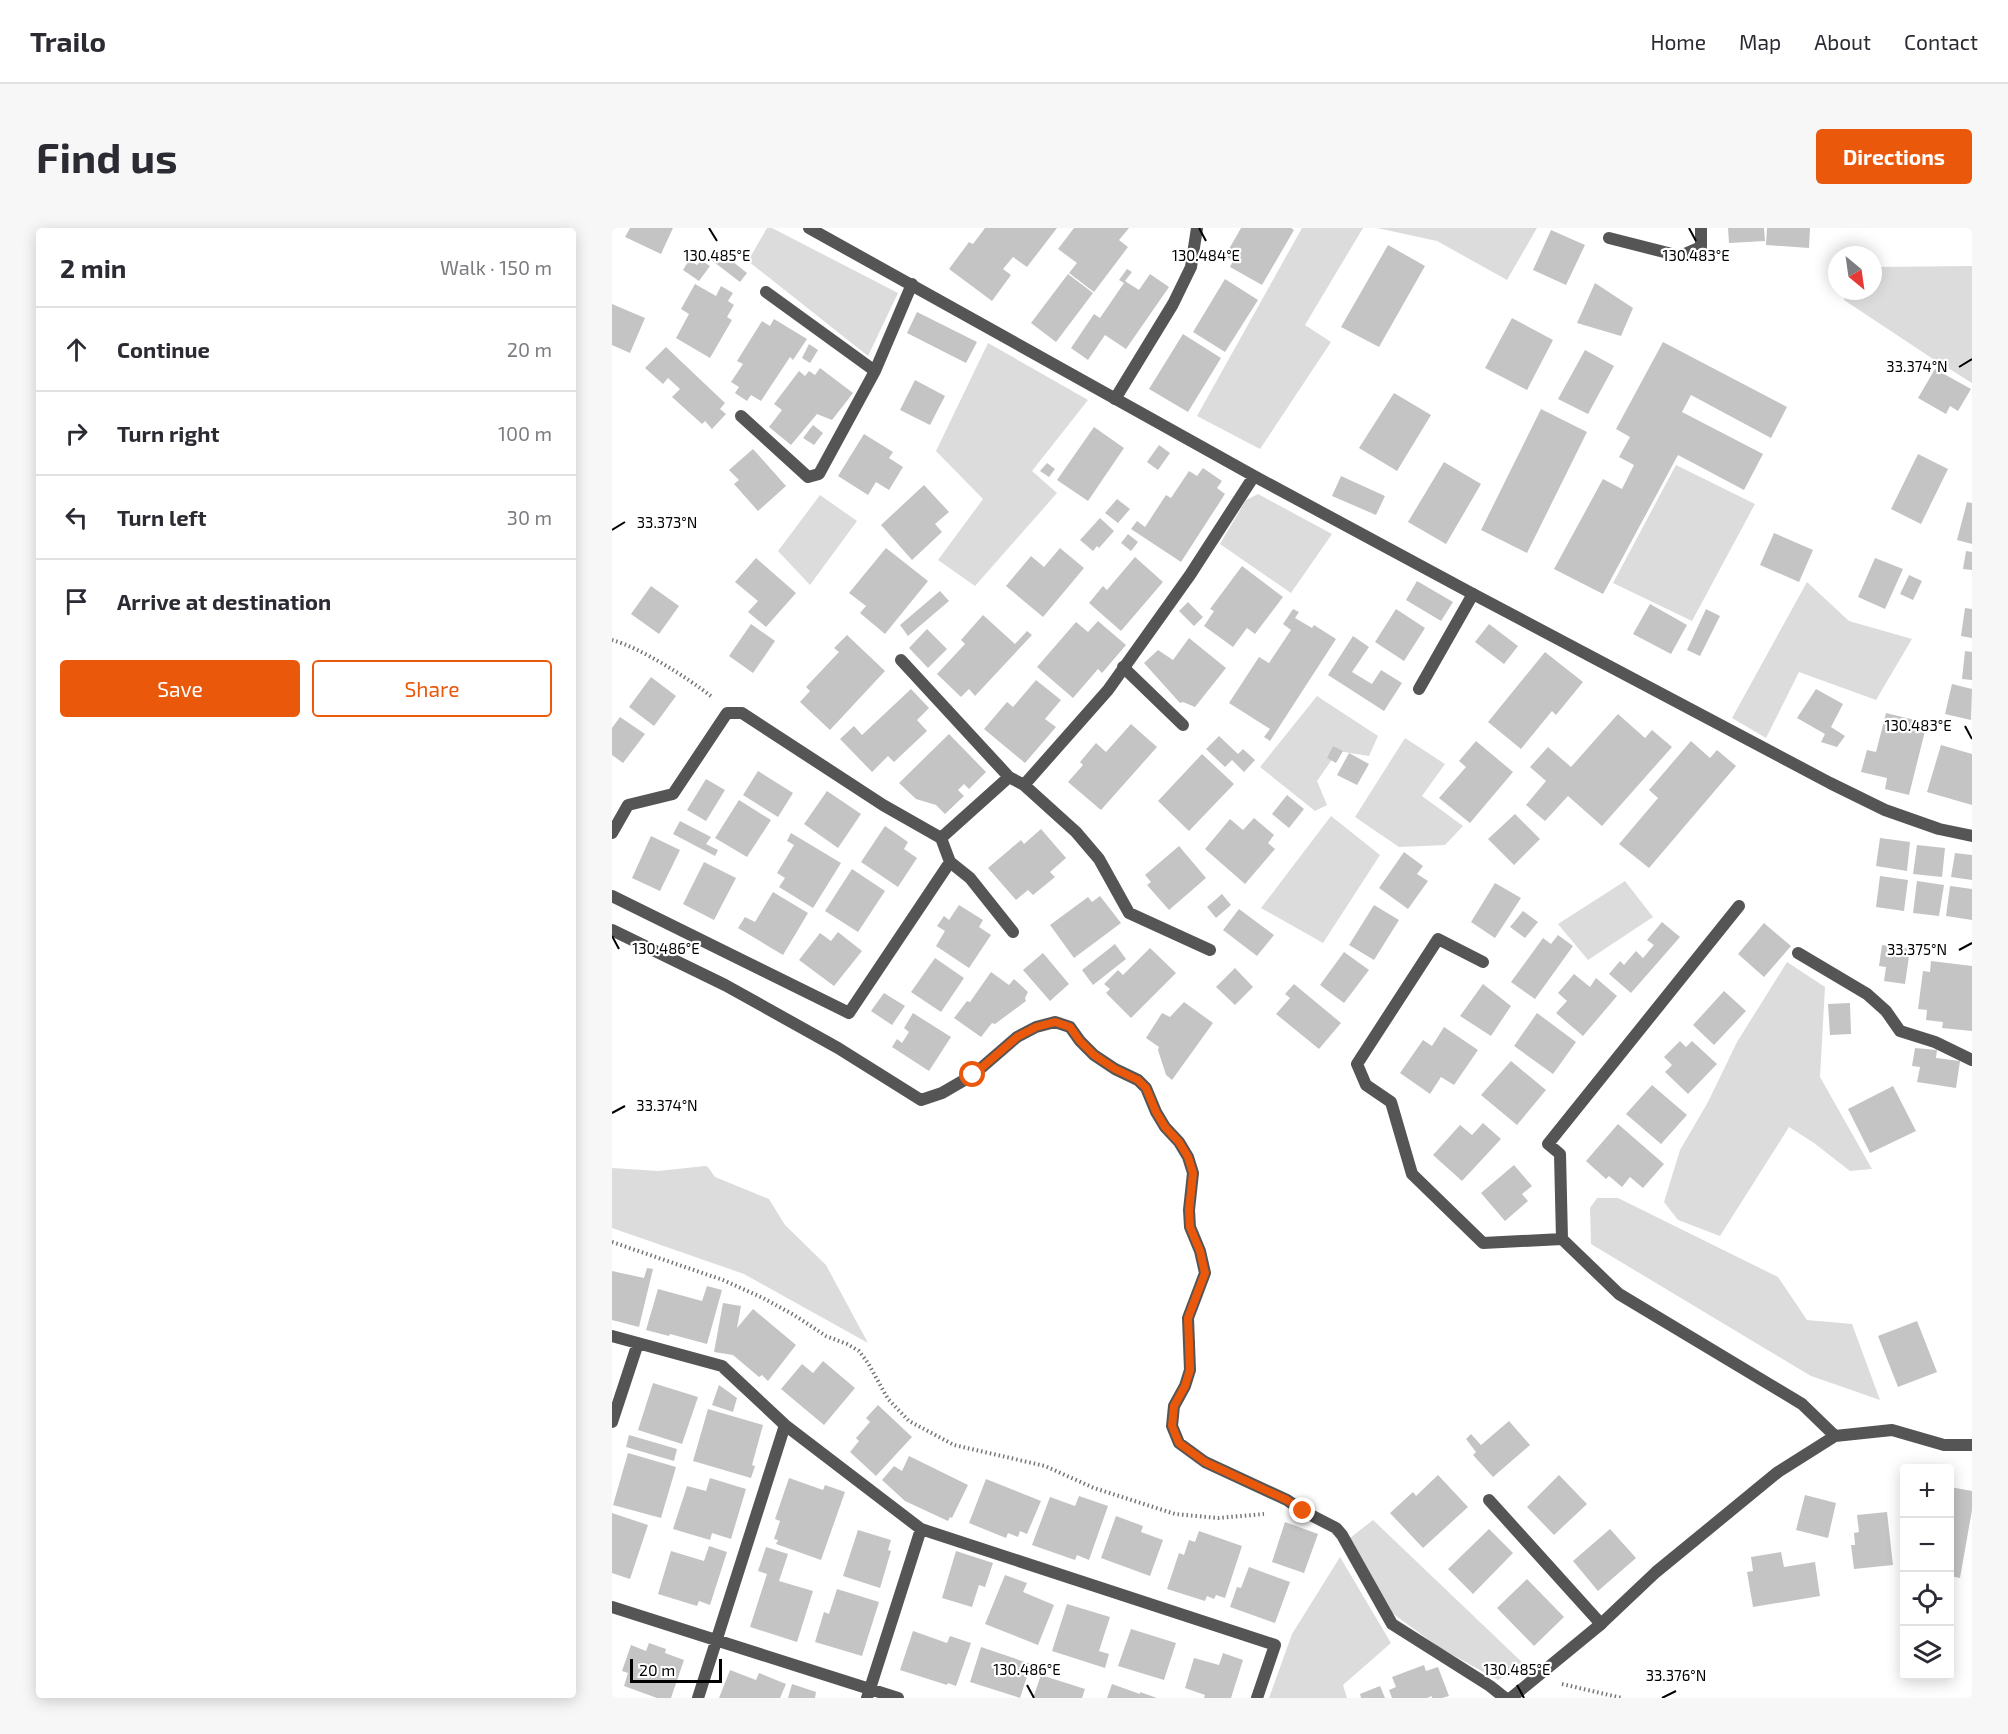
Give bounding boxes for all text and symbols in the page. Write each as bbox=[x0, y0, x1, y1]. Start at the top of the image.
text: Trailo bbox=[30, 24, 106, 58]
text: Home bbox=[1650, 29, 1706, 54]
text: Map bbox=[1739, 29, 1781, 54]
text: About bbox=[1814, 29, 1871, 54]
text: Contact bbox=[1904, 29, 1978, 54]
button: Directions bbox=[1816, 129, 1972, 184]
text: Find us bbox=[36, 131, 178, 181]
text: 130.485°E bbox=[684, 246, 750, 264]
text: 130.484°E bbox=[1172, 246, 1240, 264]
text: 130.483°E bbox=[1662, 246, 1730, 264]
north arrow bbox=[1828, 246, 1882, 300]
text: 2 min bbox=[60, 252, 126, 283]
text: Walk · 150 m bbox=[440, 255, 552, 279]
icon: ahead bbox=[60, 333, 93, 366]
text: Continue bbox=[117, 336, 210, 362]
text: 20 m bbox=[507, 337, 552, 361]
text: 33.374°N bbox=[1886, 357, 1948, 375]
icon: right bbox=[60, 417, 93, 450]
text: Turn right bbox=[117, 420, 219, 446]
text: 100 m bbox=[498, 421, 552, 445]
icon: left bbox=[60, 501, 93, 534]
text: Turn left bbox=[117, 504, 206, 530]
text: 30 m bbox=[507, 505, 552, 529]
text: 33.373°N bbox=[637, 513, 697, 531]
icon: arrive bbox=[60, 585, 93, 618]
text: Arrive at destination bbox=[117, 588, 331, 614]
button: Save bbox=[60, 660, 300, 717]
button: Share bbox=[312, 660, 552, 717]
text: 130.483°E bbox=[1884, 716, 1952, 734]
text: 130.486°E bbox=[632, 939, 700, 957]
text: 33.375°N bbox=[1887, 940, 1947, 958]
route start bbox=[959, 1061, 985, 1087]
text: 33.374°N bbox=[636, 1096, 698, 1114]
map controls bbox=[1900, 1464, 1954, 1680]
button: + bbox=[1900, 1464, 1954, 1518]
route end bbox=[1289, 1497, 1315, 1523]
button: − bbox=[1900, 1518, 1954, 1572]
button: locate bbox=[1900, 1572, 1954, 1626]
button: layers bbox=[1900, 1626, 1954, 1680]
scale bar bbox=[630, 1656, 722, 1684]
text: 20 m bbox=[639, 1660, 675, 1679]
text: 130.486°E bbox=[993, 1660, 1061, 1678]
text: 130.485°E bbox=[1484, 1660, 1550, 1678]
text: 33.376°N bbox=[1646, 1666, 1706, 1684]

